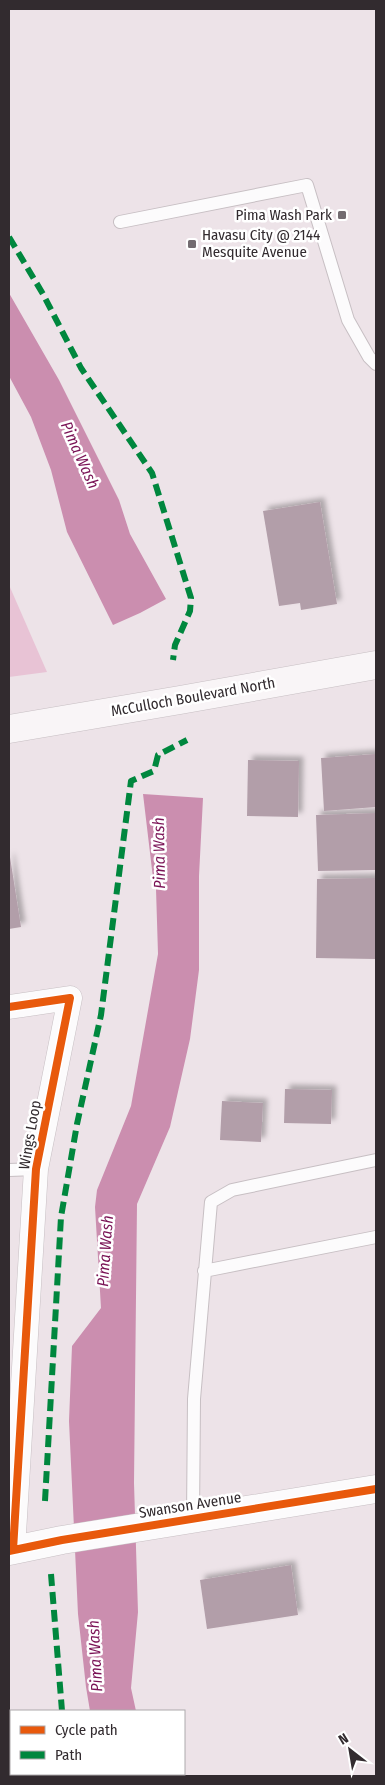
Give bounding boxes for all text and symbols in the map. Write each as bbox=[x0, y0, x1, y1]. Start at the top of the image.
place label: Pima Wash Park bbox=[235, 206, 332, 224]
marker: Pima Wash Park bbox=[336, 209, 348, 221]
place label: Havasu City @ 2144 Mesquite Avenue bbox=[202, 226, 320, 261]
marker: Havasu City @ 2144 Mesquite Avenue bbox=[186, 238, 198, 250]
water label: Pima Wash bbox=[57, 418, 103, 492]
street label: McCulloch Boulevard North bbox=[110, 674, 276, 720]
water label: Pima Wash bbox=[149, 817, 169, 889]
street label: Wings Loop bbox=[15, 1099, 45, 1171]
water label: Pima Wash bbox=[93, 1215, 117, 1287]
street label: Swanson Avenue bbox=[138, 1488, 242, 1522]
water label: Pima Wash bbox=[84, 1620, 106, 1692]
legend bbox=[10, 1710, 185, 1775]
text: Cycle path bbox=[55, 1721, 118, 1739]
north arrow bbox=[325, 1725, 375, 1775]
text: N bbox=[336, 1730, 352, 1749]
text: Path bbox=[55, 1746, 82, 1764]

